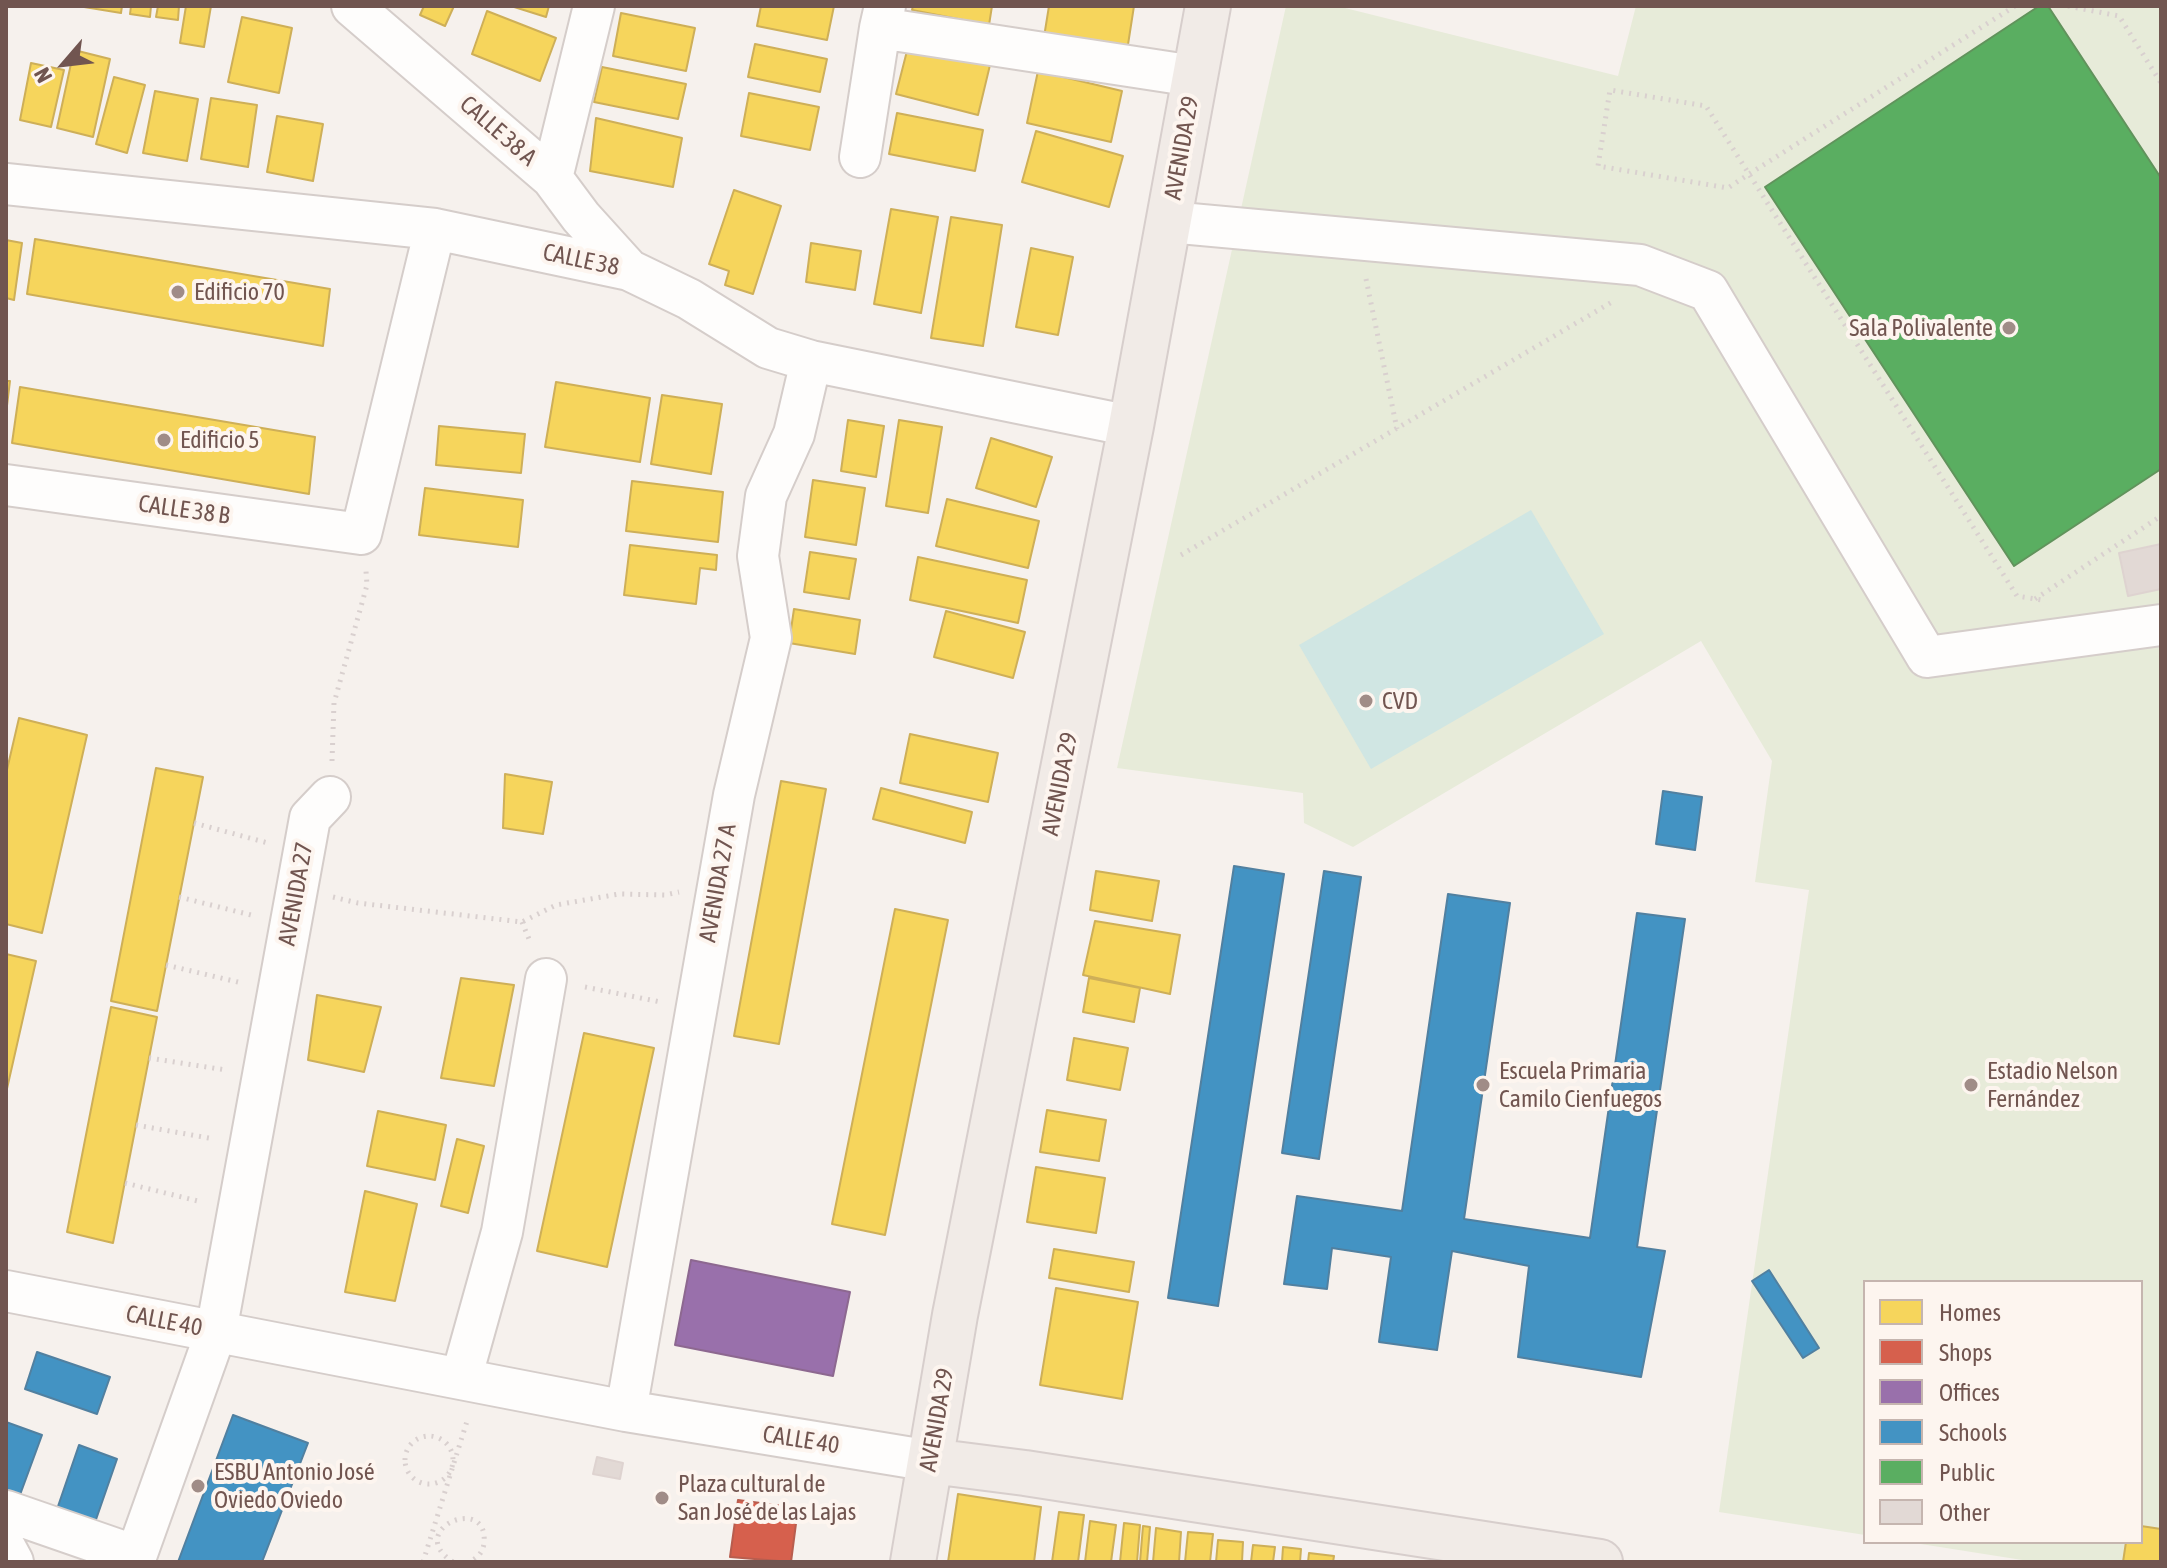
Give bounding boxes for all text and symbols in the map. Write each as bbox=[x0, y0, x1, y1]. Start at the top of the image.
north arrow bbox=[24, 24, 104, 104]
text: N bbox=[28, 63, 57, 87]
street label: CALLE 38 A bbox=[454, 90, 542, 172]
street label: AVENIDA 29 bbox=[1159, 94, 1205, 202]
street label: CALLE 38 bbox=[540, 238, 622, 282]
place label: Edificio 70 bbox=[194, 278, 285, 306]
marker: Edificio 70 bbox=[169, 283, 187, 301]
place label: Sala Polivalente bbox=[1849, 314, 1993, 342]
marker: Sala Polivalente bbox=[2000, 319, 2018, 337]
place label: Edificio 5 bbox=[180, 426, 260, 454]
marker: Edificio 5 bbox=[155, 431, 173, 449]
street label: CALLE 38 B bbox=[137, 489, 231, 531]
place label: CVD bbox=[1382, 687, 1418, 715]
marker: CVD bbox=[1357, 692, 1375, 710]
street label: AVENIDA 29 bbox=[1036, 730, 1084, 838]
street label: AVENIDA 27 A bbox=[693, 822, 743, 944]
street label: AVENIDA 27 bbox=[273, 840, 319, 948]
place label: Escuela Primaria Camilo Cienfuegos bbox=[1499, 1057, 1662, 1113]
place label: Estadio Nelson Fernández bbox=[1987, 1057, 2118, 1113]
marker: Escuela Primaria Camilo Cienfuegos bbox=[1474, 1076, 1492, 1094]
marker: Estadio Nelson Fernández bbox=[1962, 1076, 1980, 1094]
legend bbox=[1863, 1280, 2143, 1544]
street label: CALLE 40 bbox=[123, 1299, 205, 1343]
text: Homes bbox=[1939, 1299, 2001, 1326]
text: Shops bbox=[1939, 1339, 1992, 1366]
street label: AVENIDA 29 bbox=[914, 1366, 960, 1474]
text: Offices bbox=[1939, 1379, 2000, 1406]
text: Schools bbox=[1939, 1419, 2007, 1446]
street label: CALLE 40 bbox=[761, 1420, 841, 1460]
place label: ESBU Antonio José Oviedo Oviedo bbox=[214, 1458, 375, 1514]
text: Public bbox=[1939, 1459, 1995, 1486]
place label: Plaza cultural de San José de las Lajas bbox=[678, 1470, 856, 1526]
marker: ESBU Antonio José Oviedo Oviedo bbox=[189, 1477, 207, 1495]
marker: Plaza cultural de San José de las Lajas bbox=[653, 1489, 671, 1507]
text: Other bbox=[1939, 1499, 1990, 1526]

